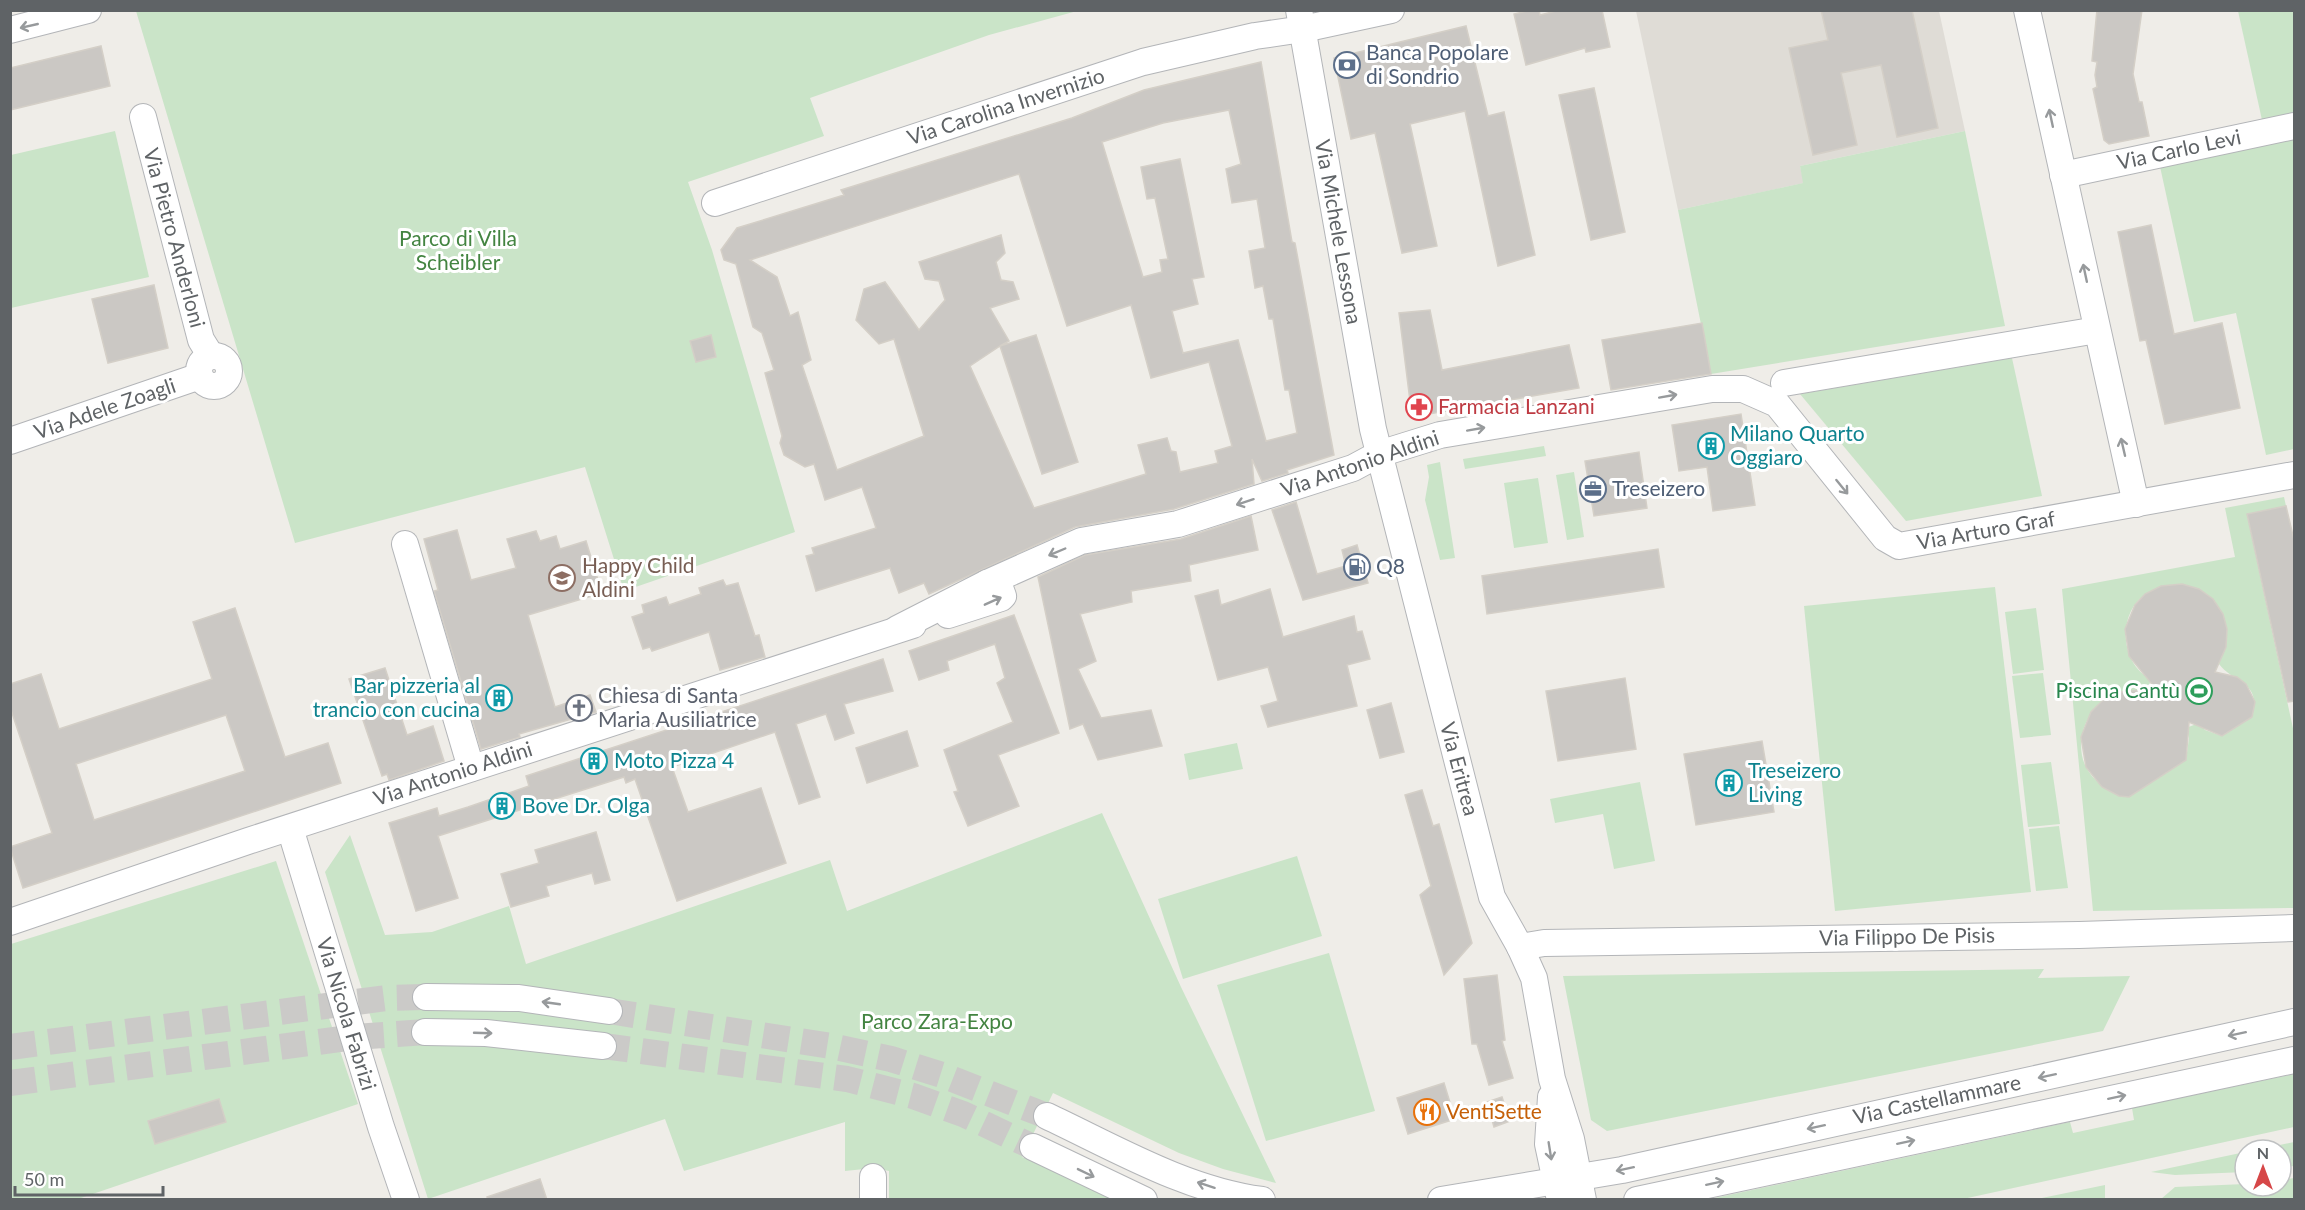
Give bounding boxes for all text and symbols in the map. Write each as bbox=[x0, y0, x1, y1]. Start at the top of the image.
one-way arrow bbox=[20, 20, 39, 32]
place label: Banca Popolare di Sondrio bbox=[1366, 39, 1509, 88]
bank icon: Banca Popolare di Sondrio bbox=[1332, 50, 1362, 80]
street label: Via Carolina Invernizio bbox=[904, 62, 1107, 149]
one-way arrow bbox=[2044, 109, 2056, 128]
street label: Via Carlo Levi bbox=[2114, 123, 2243, 174]
street label: Via Michele Lessona bbox=[1311, 137, 1368, 326]
street label: Via Pietro Anderloni bbox=[139, 145, 211, 330]
park label: Parco di Villa Scheibler bbox=[399, 225, 517, 274]
one-way arrow bbox=[2078, 263, 2090, 282]
street label: Via Adele Zoagli bbox=[30, 372, 179, 443]
one-way arrow bbox=[1658, 390, 1678, 401]
pharmacy icon: Farmacia Lanzani bbox=[1404, 392, 1434, 422]
place label: Farmacia Lanzani bbox=[1438, 393, 1595, 418]
place label: Milano Quarto Oggiaro bbox=[1730, 420, 1865, 469]
one-way arrow bbox=[1466, 423, 1485, 434]
street label: Via Antonio Aldini bbox=[1277, 424, 1442, 501]
building icon: Milano Quarto Oggiaro bbox=[1696, 431, 1726, 461]
one-way arrow bbox=[2117, 438, 2129, 457]
office icon: Treseizero bbox=[1578, 474, 1608, 504]
place label: Treseizero bbox=[1612, 475, 1705, 500]
one-way arrow bbox=[1836, 479, 1849, 495]
one-way arrow bbox=[1236, 498, 1255, 509]
street label: Via Arturo Graf bbox=[1915, 505, 2058, 554]
one-way arrow bbox=[1049, 546, 1067, 558]
place label: Happy Child Aldini bbox=[582, 552, 695, 601]
fuel station icon: Q8 bbox=[1342, 552, 1372, 582]
place label: Q8 bbox=[1376, 553, 1405, 578]
school or university icon: Happy Child Aldini bbox=[547, 563, 577, 593]
one-way arrow bbox=[984, 594, 1002, 606]
place label: Bar pizzeria al trancio con cucina bbox=[313, 672, 480, 721]
sports icon: Piscina Cantù bbox=[2184, 676, 2214, 706]
place label: Piscina Cantù bbox=[2055, 677, 2180, 702]
place label: Chiesa di Santa Maria Ausiliatrice bbox=[598, 682, 757, 731]
building icon: Bar pizzeria al trancio con cucina bbox=[484, 683, 514, 713]
church icon: Chiesa di Santa Maria Ausiliatrice bbox=[564, 693, 594, 723]
street label: Via Eritrea bbox=[1436, 719, 1485, 818]
street label: Via Antonio Aldini bbox=[370, 735, 535, 810]
building icon: Moto Pizza 4 bbox=[579, 746, 609, 776]
place label: Moto Pizza 4 bbox=[614, 747, 734, 772]
place label: Treseizero Living bbox=[1748, 757, 1841, 806]
building icon: Treseizero Living bbox=[1714, 768, 1744, 798]
building icon: Bove Dr. Olga bbox=[487, 791, 517, 821]
place label: Bove Dr. Olga bbox=[522, 792, 650, 817]
street label: Via Filippo De Pisis bbox=[1819, 921, 1995, 950]
street label: Via Nicola Fabrizi bbox=[312, 934, 383, 1093]
one-way arrow bbox=[541, 997, 561, 1008]
park label: Parco Zara-Expo bbox=[861, 1008, 1013, 1033]
one-way arrow bbox=[473, 1027, 493, 1039]
one-way arrow bbox=[2228, 1029, 2248, 1040]
street label: Via Castellammare bbox=[1851, 1069, 2023, 1129]
one-way arrow bbox=[2038, 1071, 2057, 1082]
one-way arrow bbox=[2107, 1091, 2126, 1102]
restaurant icon: VentiSette bbox=[1412, 1097, 1442, 1127]
place label: VentiSette bbox=[1446, 1098, 1542, 1123]
one-way arrow bbox=[1806, 1122, 1826, 1133]
one-way arrow bbox=[1896, 1136, 1915, 1147]
north arrow bbox=[2233, 1138, 2293, 1198]
one-way arrow bbox=[1545, 1141, 1556, 1161]
text: N bbox=[2257, 1143, 2269, 1162]
scale bar bbox=[15, 1159, 164, 1197]
one-way arrow bbox=[1616, 1164, 1635, 1175]
text: 50 m bbox=[24, 1168, 64, 1190]
one-way arrow bbox=[1076, 1168, 1094, 1180]
one-way arrow bbox=[1705, 1177, 1724, 1188]
one-way arrow bbox=[1197, 1179, 1216, 1190]

